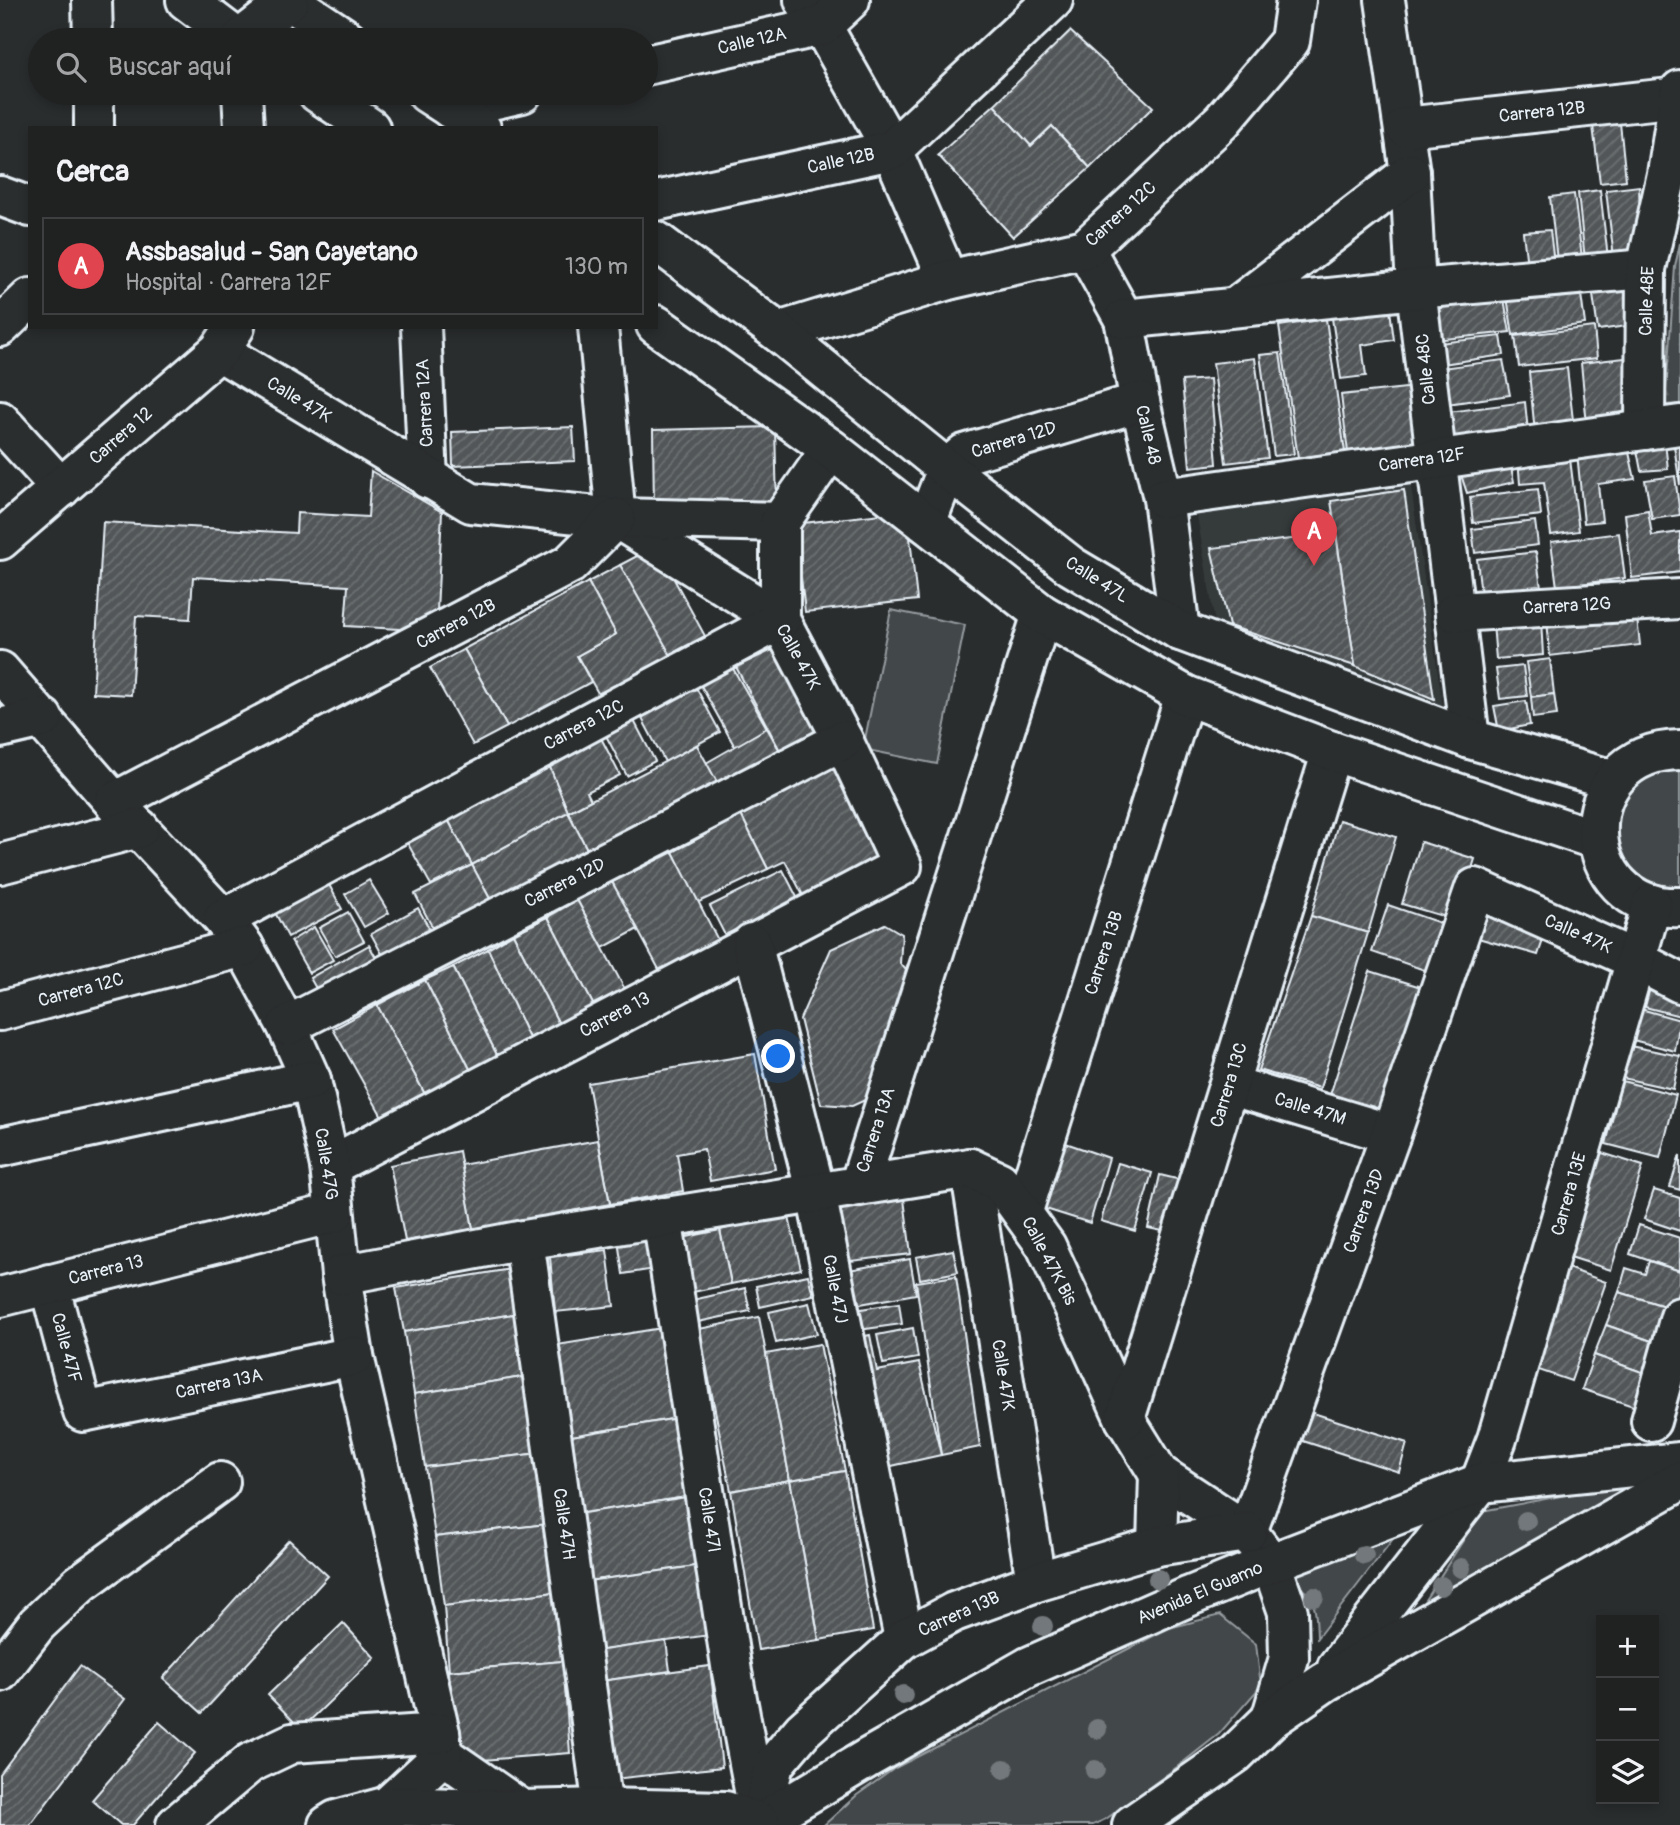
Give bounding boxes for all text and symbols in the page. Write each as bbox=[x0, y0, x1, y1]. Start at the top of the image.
street label: Calle 12A bbox=[716, 22, 789, 60]
search box bbox=[28, 28, 658, 105]
icon: search bbox=[52, 48, 90, 86]
text: Buscar aquí bbox=[108, 51, 232, 83]
street label: Carrera 12B bbox=[1498, 96, 1586, 128]
street label: Calle 12B bbox=[805, 143, 877, 179]
text: Cerca bbox=[56, 153, 129, 190]
street label: Carrera 12C bbox=[1081, 176, 1161, 252]
text: Assbasalud - San Cayetano bbox=[125, 236, 418, 268]
text: A bbox=[74, 252, 88, 281]
text: 130 m bbox=[565, 252, 628, 281]
street label: Calle 48E bbox=[1634, 266, 1660, 336]
text: Hospital · Carrera 12F bbox=[125, 268, 332, 297]
street label: Calle 48C bbox=[1411, 332, 1441, 406]
street label: Carrera 12A bbox=[411, 358, 439, 448]
street label: Calle 47K bbox=[262, 372, 336, 428]
street label: Carrera 12 bbox=[85, 402, 157, 470]
street label: Calle 48 bbox=[1130, 403, 1166, 467]
street label: Carrera 12D bbox=[969, 416, 1059, 464]
street label: Carrera 12F bbox=[1377, 443, 1467, 477]
pin: A bbox=[1291, 508, 1337, 566]
street label: Calle 47L bbox=[1061, 551, 1133, 609]
street label: Carrera 12G bbox=[1522, 592, 1612, 620]
street label: Carrera 12B bbox=[412, 593, 500, 655]
street label: Calle 47K bbox=[771, 620, 825, 694]
street label: Carrera 12C bbox=[540, 694, 628, 756]
street label: Carrera 12D bbox=[521, 853, 609, 913]
street label: Carrera 13B bbox=[1080, 908, 1128, 998]
street label: Calle 47K bbox=[1541, 909, 1616, 959]
street label: Carrera 12C bbox=[36, 968, 126, 1012]
street label: Carrera 13 bbox=[576, 987, 654, 1043]
your location bbox=[761, 1039, 795, 1073]
street label: Carrera 13C bbox=[1205, 1040, 1253, 1130]
street label: Carrera 13A bbox=[851, 1084, 901, 1176]
street label: Calle 47M bbox=[1271, 1087, 1349, 1131]
street label: Calle 47G bbox=[309, 1126, 343, 1202]
street label: Carrera 13E bbox=[1546, 1149, 1592, 1239]
street label: Carrera 13D bbox=[1338, 1166, 1390, 1256]
street label: Calle 47K Bis bbox=[1016, 1213, 1082, 1309]
street label: Carrera 13 bbox=[66, 1250, 146, 1290]
street label: Calle 47J bbox=[817, 1253, 853, 1325]
street label: Calle 47F bbox=[46, 1310, 86, 1386]
street label: Calle 47K bbox=[986, 1338, 1020, 1412]
street label: Carrera 13A bbox=[173, 1364, 265, 1404]
street label: Calle 47I bbox=[692, 1486, 726, 1554]
street label: Calle 47H bbox=[548, 1487, 580, 1561]
street label: Avenida El Guamo bbox=[1134, 1556, 1267, 1630]
street label: Carrera 13B bbox=[915, 1586, 1003, 1642]
map controls bbox=[1596, 1615, 1659, 1804]
button: + bbox=[1596, 1615, 1659, 1678]
button: − bbox=[1596, 1678, 1659, 1741]
button: layers bbox=[1596, 1741, 1659, 1804]

